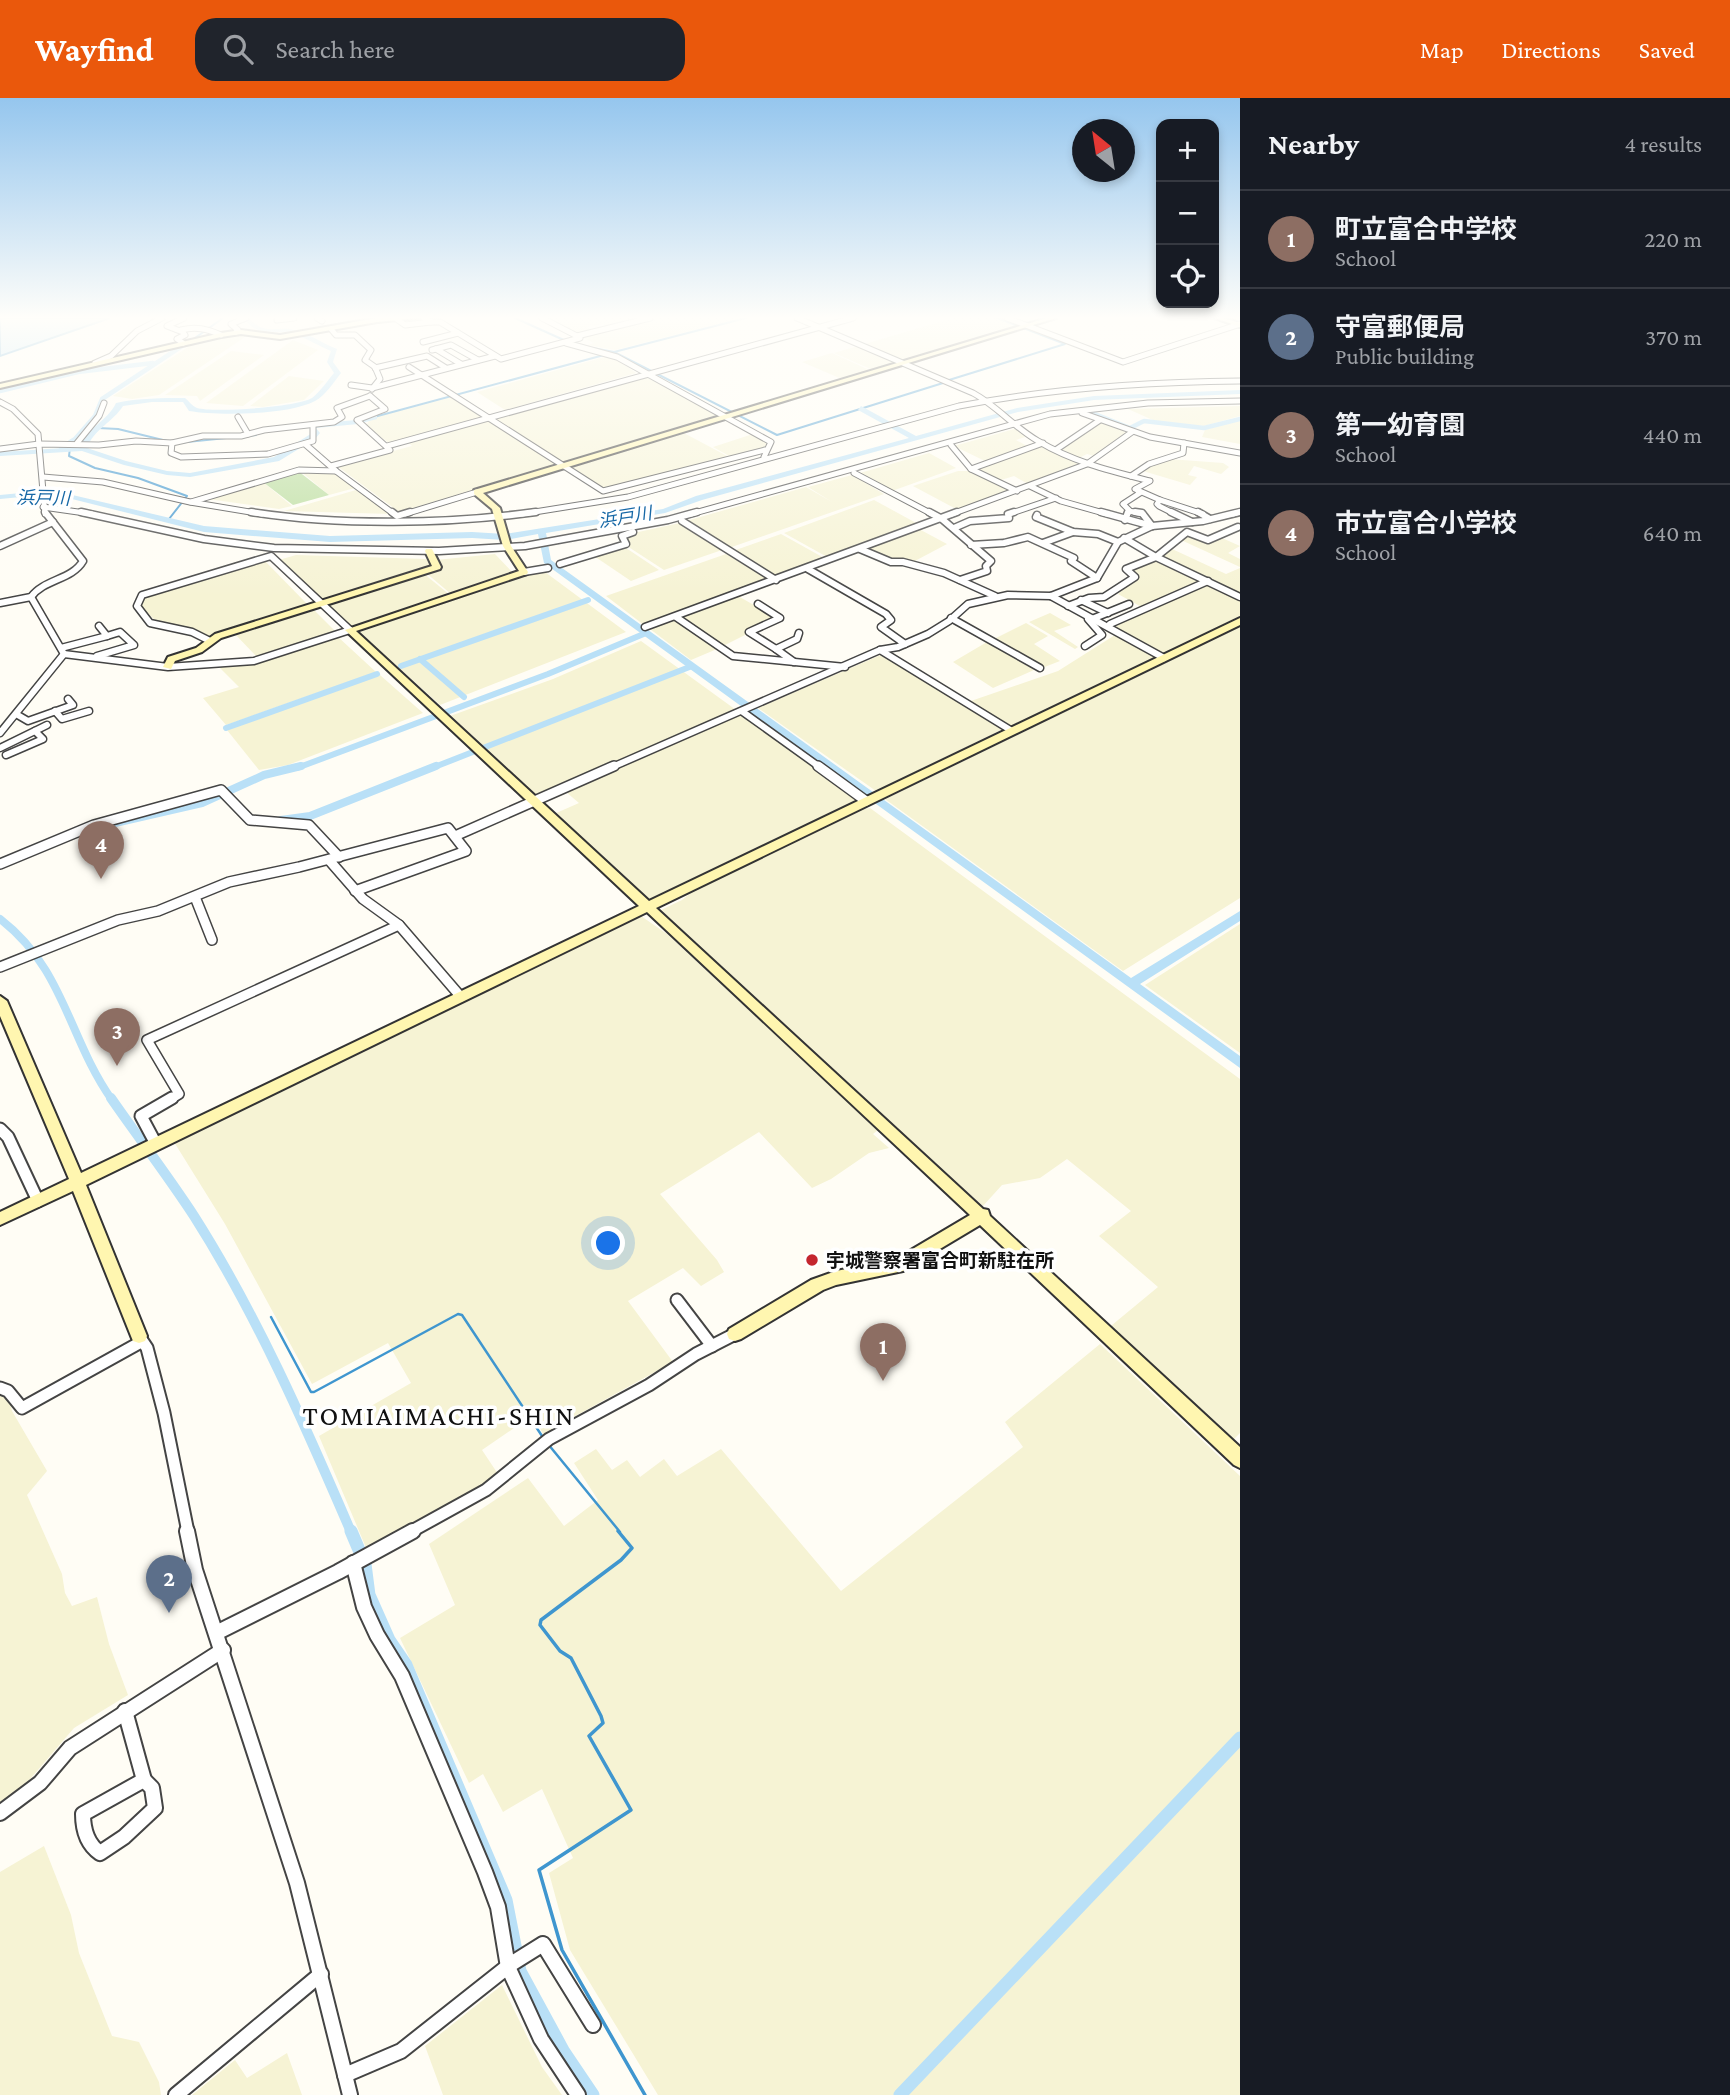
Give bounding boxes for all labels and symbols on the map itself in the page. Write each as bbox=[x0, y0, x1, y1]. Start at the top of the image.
north arrow bbox=[1072, 119, 1135, 182]
water label: 浜戸川 bbox=[16, 488, 72, 509]
water label: 浜戸川 bbox=[597, 503, 655, 531]
pin: 4 bbox=[78, 821, 124, 879]
pin: 3 bbox=[94, 1008, 140, 1066]
your location bbox=[591, 1226, 625, 1260]
place label: 宇城警察署富合町新駐在所 bbox=[826, 1250, 1054, 1271]
marker: 宇城警察署富合町新駐在所 bbox=[804, 1252, 820, 1268]
pin: 1 bbox=[860, 1323, 906, 1381]
district label: TOMIAIMACHI-SHIN bbox=[303, 1400, 575, 1431]
pin: 2 bbox=[146, 1555, 192, 1613]

